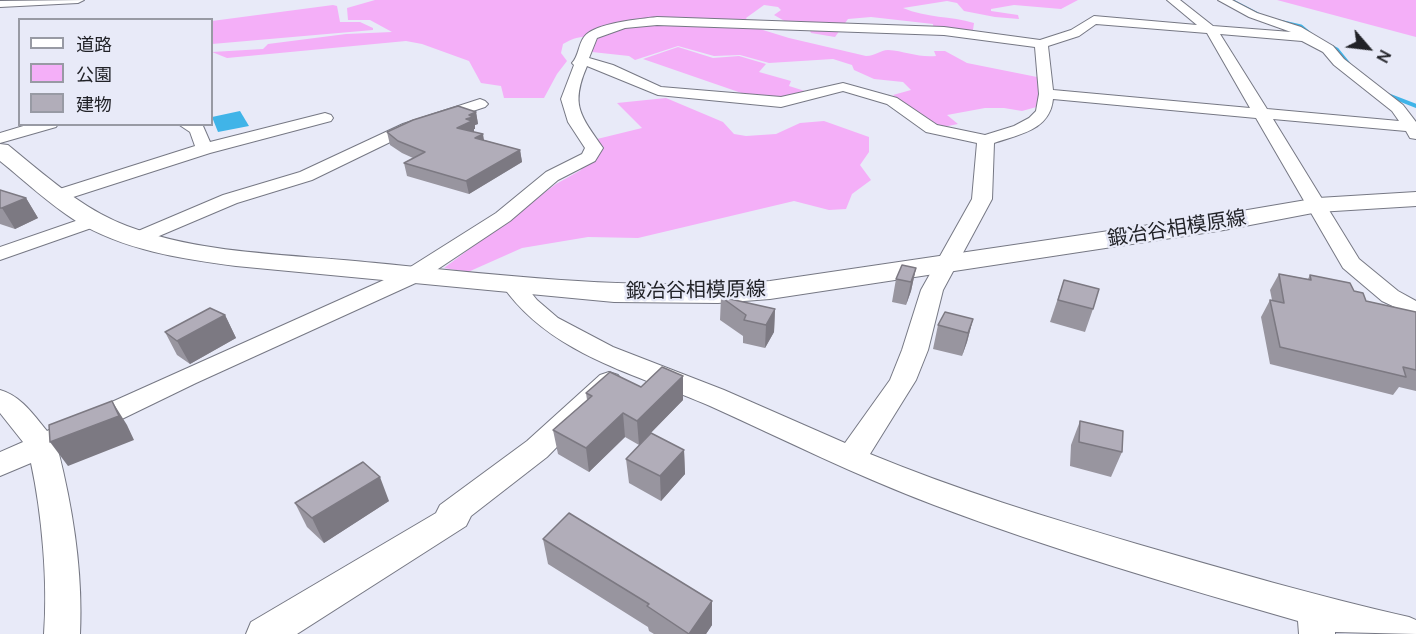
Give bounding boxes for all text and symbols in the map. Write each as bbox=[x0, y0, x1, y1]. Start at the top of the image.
legend bbox=[18, 18, 213, 126]
north arrow bbox=[1338, 18, 1398, 78]
text: 道路 bbox=[76, 32, 112, 56]
text: N bbox=[1371, 46, 1396, 67]
text: 公園 bbox=[76, 62, 112, 86]
text: 建物 bbox=[76, 92, 112, 116]
street label: 鍛冶谷相模原線 bbox=[1106, 206, 1248, 252]
street label: 鍛冶谷相模原線 bbox=[626, 278, 766, 304]

